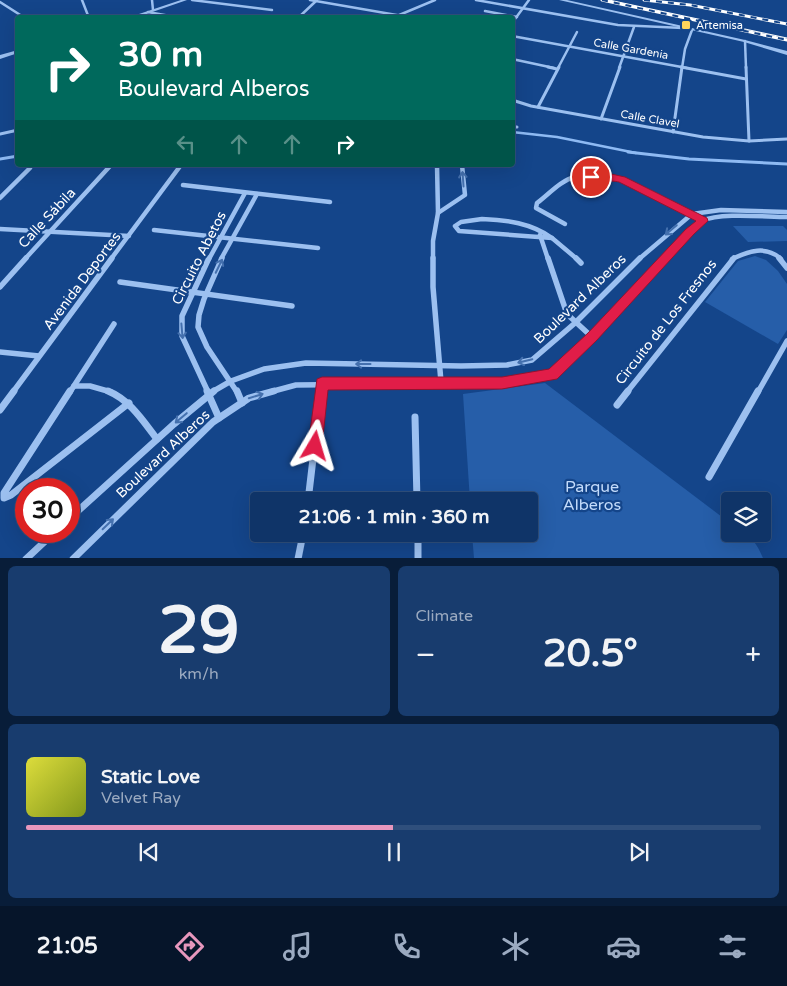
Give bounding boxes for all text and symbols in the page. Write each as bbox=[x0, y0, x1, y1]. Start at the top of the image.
marker: Artemisa bbox=[680, 19, 692, 31]
place label: Artemisa bbox=[696, 19, 743, 32]
text: 30 m bbox=[118, 34, 203, 76]
icon: right bbox=[35, 35, 100, 100]
street label: Calle Gardenia bbox=[593, 36, 669, 62]
text: Boulevard Alberos bbox=[118, 76, 309, 102]
street label: Calle Clavel bbox=[620, 107, 680, 131]
icon: left bbox=[172, 130, 200, 158]
icon: ahead bbox=[225, 130, 253, 158]
icon: ahead bbox=[278, 130, 306, 158]
icon: right bbox=[331, 130, 359, 158]
pin bbox=[570, 156, 612, 198]
icon: arrive bbox=[577, 163, 605, 191]
one-way arrow bbox=[459, 171, 468, 187]
street label: Calle Sábila bbox=[15, 184, 79, 252]
street label: Circuito Abetos bbox=[168, 208, 230, 308]
one-way arrow bbox=[665, 225, 678, 236]
street label: Avenida Deportes bbox=[40, 228, 125, 333]
street label: Boulevard Alberos bbox=[530, 250, 630, 347]
street label: Circuito de Los Fresnos bbox=[612, 256, 720, 388]
one-way arrow bbox=[215, 259, 224, 274]
one-way arrow bbox=[178, 322, 187, 338]
one-way arrow bbox=[518, 357, 534, 366]
one-way arrow bbox=[356, 359, 372, 369]
one-way arrow bbox=[248, 391, 264, 401]
street label: Boulevard Alberos bbox=[113, 406, 214, 502]
one-way arrow bbox=[174, 412, 187, 423]
position arrow bbox=[288, 419, 340, 471]
park label: Parque Alberos bbox=[563, 477, 621, 515]
speed limit sign: 30 bbox=[15, 478, 80, 543]
map controls bbox=[721, 492, 771, 542]
button: layers bbox=[721, 492, 771, 542]
text: 21:06 · 1 min · 360 m bbox=[298, 506, 490, 528]
one-way arrow bbox=[101, 518, 114, 530]
text: 29 bbox=[158, 592, 240, 671]
text: Climate bbox=[416, 606, 473, 626]
text: 20.5° bbox=[543, 631, 638, 677]
text: − bbox=[416, 638, 435, 672]
text: + bbox=[745, 638, 761, 672]
text: km/h bbox=[179, 664, 219, 684]
text: Static Love bbox=[101, 766, 200, 788]
text: Velvet Ray bbox=[101, 788, 181, 808]
icon: previous bbox=[135, 838, 163, 866]
icon: pause bbox=[380, 838, 408, 866]
icon: next bbox=[625, 838, 653, 866]
icon: directions bbox=[172, 929, 207, 964]
icon: music bbox=[280, 929, 315, 964]
icon: phone bbox=[389, 929, 424, 964]
icon: climate bbox=[498, 929, 533, 964]
icon: car bbox=[606, 929, 641, 964]
icon: filters bbox=[715, 929, 750, 964]
text: 21:05 bbox=[37, 933, 98, 959]

